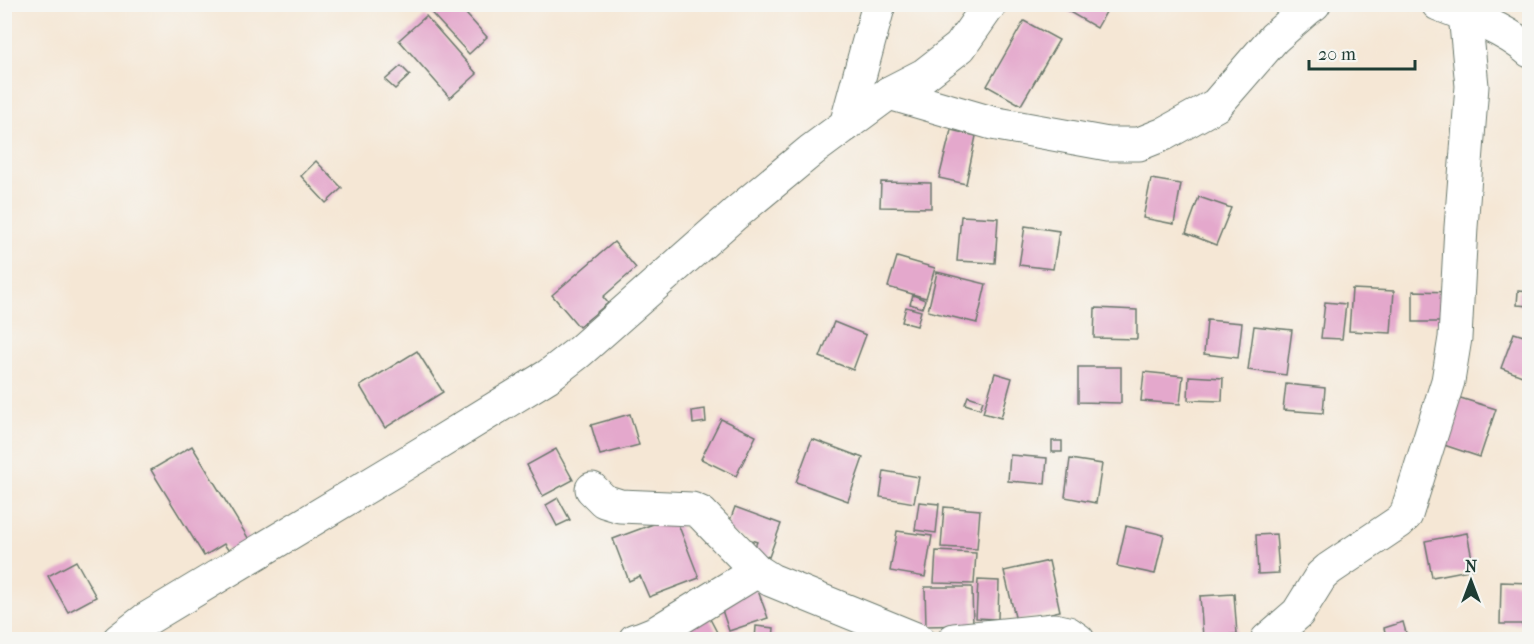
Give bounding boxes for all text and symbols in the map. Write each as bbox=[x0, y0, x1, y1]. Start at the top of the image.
scale bar bbox=[1309, 33, 1416, 71]
text: 20 m bbox=[1318, 44, 1356, 65]
north arrow bbox=[1441, 551, 1501, 611]
text: N bbox=[1465, 557, 1478, 576]

